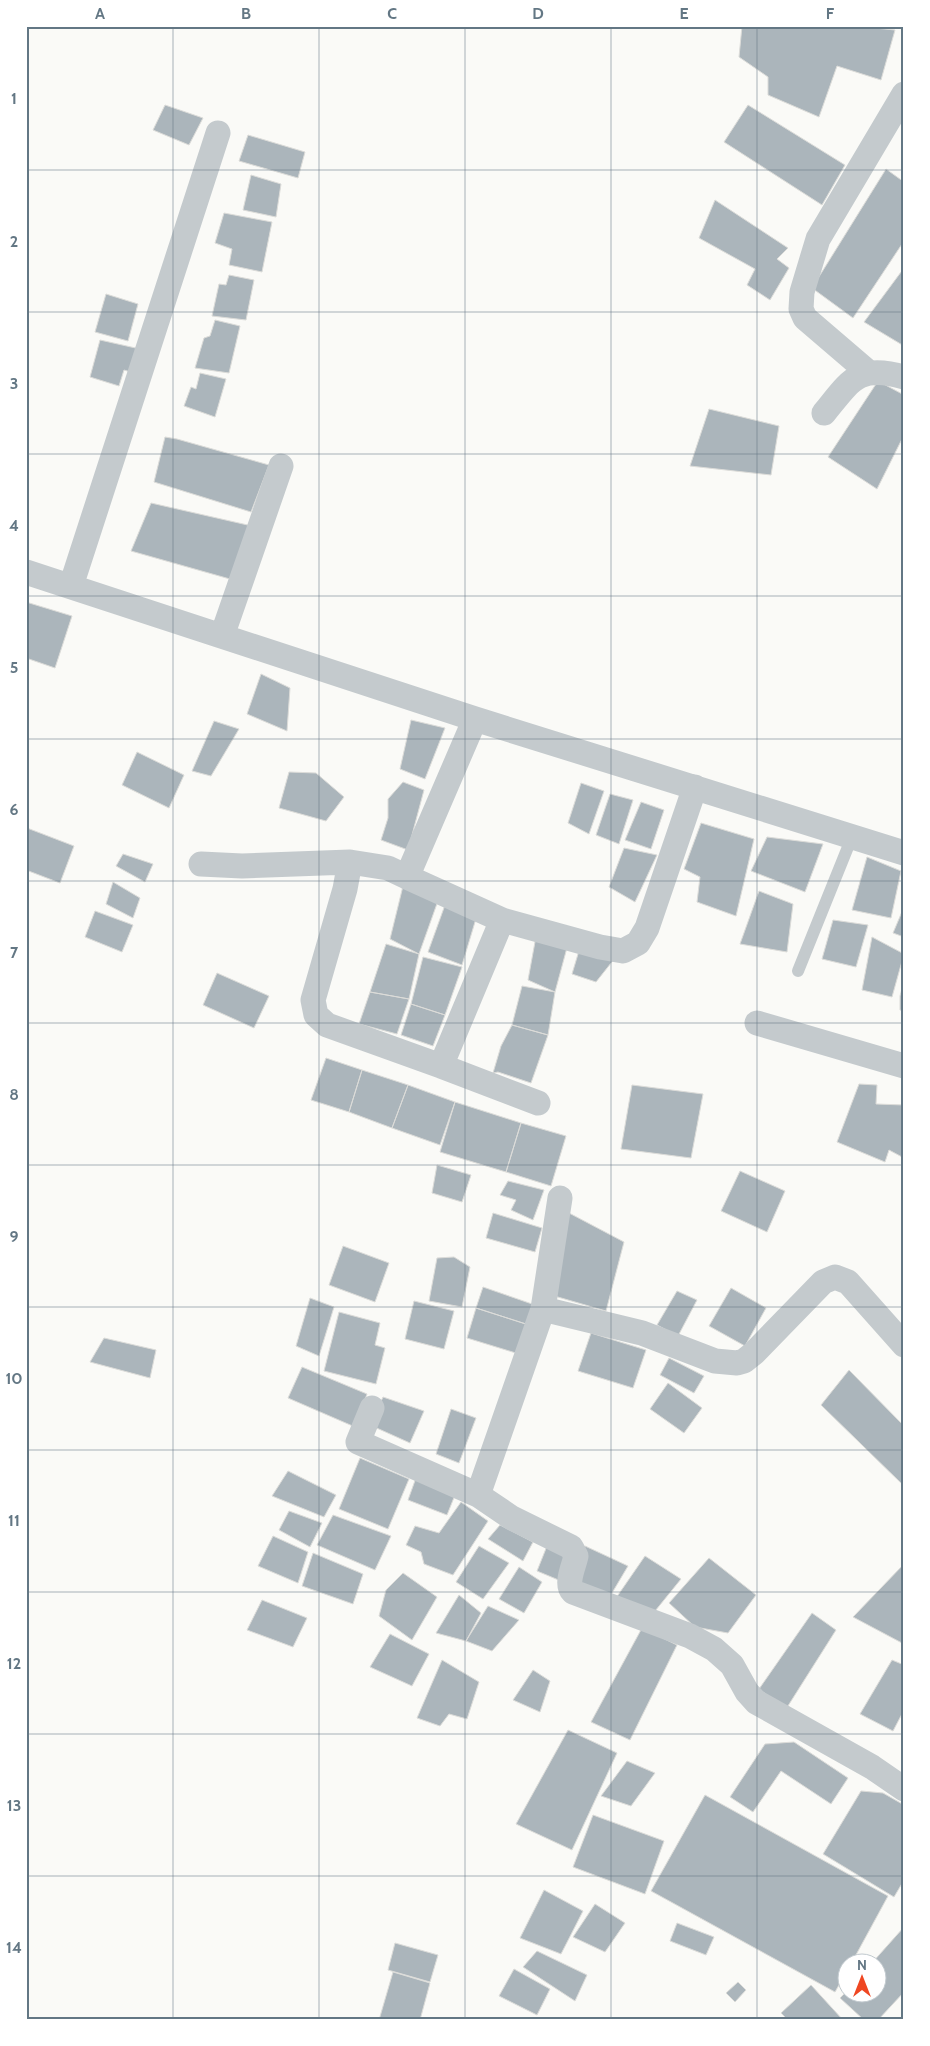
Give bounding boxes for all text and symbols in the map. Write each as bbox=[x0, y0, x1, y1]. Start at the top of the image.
text: A bbox=[95, 4, 105, 23]
text: B bbox=[241, 4, 251, 23]
text: C bbox=[387, 4, 397, 23]
text: D bbox=[532, 4, 544, 23]
text: E bbox=[679, 4, 689, 23]
text: F bbox=[826, 4, 835, 23]
text: 1 bbox=[11, 89, 17, 108]
text: 2 bbox=[10, 232, 18, 251]
text: 3 bbox=[10, 374, 18, 393]
text: 4 bbox=[9, 516, 19, 535]
text: 5 bbox=[10, 658, 18, 677]
text: 6 bbox=[10, 800, 19, 819]
text: 7 bbox=[10, 943, 19, 962]
text: 8 bbox=[9, 1085, 19, 1104]
text: 9 bbox=[10, 1227, 19, 1246]
text: 10 bbox=[5, 1369, 23, 1388]
text: 11 bbox=[8, 1511, 20, 1530]
text: 12 bbox=[7, 1654, 21, 1673]
text: 13 bbox=[7, 1796, 21, 1815]
text: 14 bbox=[6, 1938, 22, 1957]
north arrow bbox=[838, 1954, 888, 2004]
text: N bbox=[857, 1956, 867, 1974]

